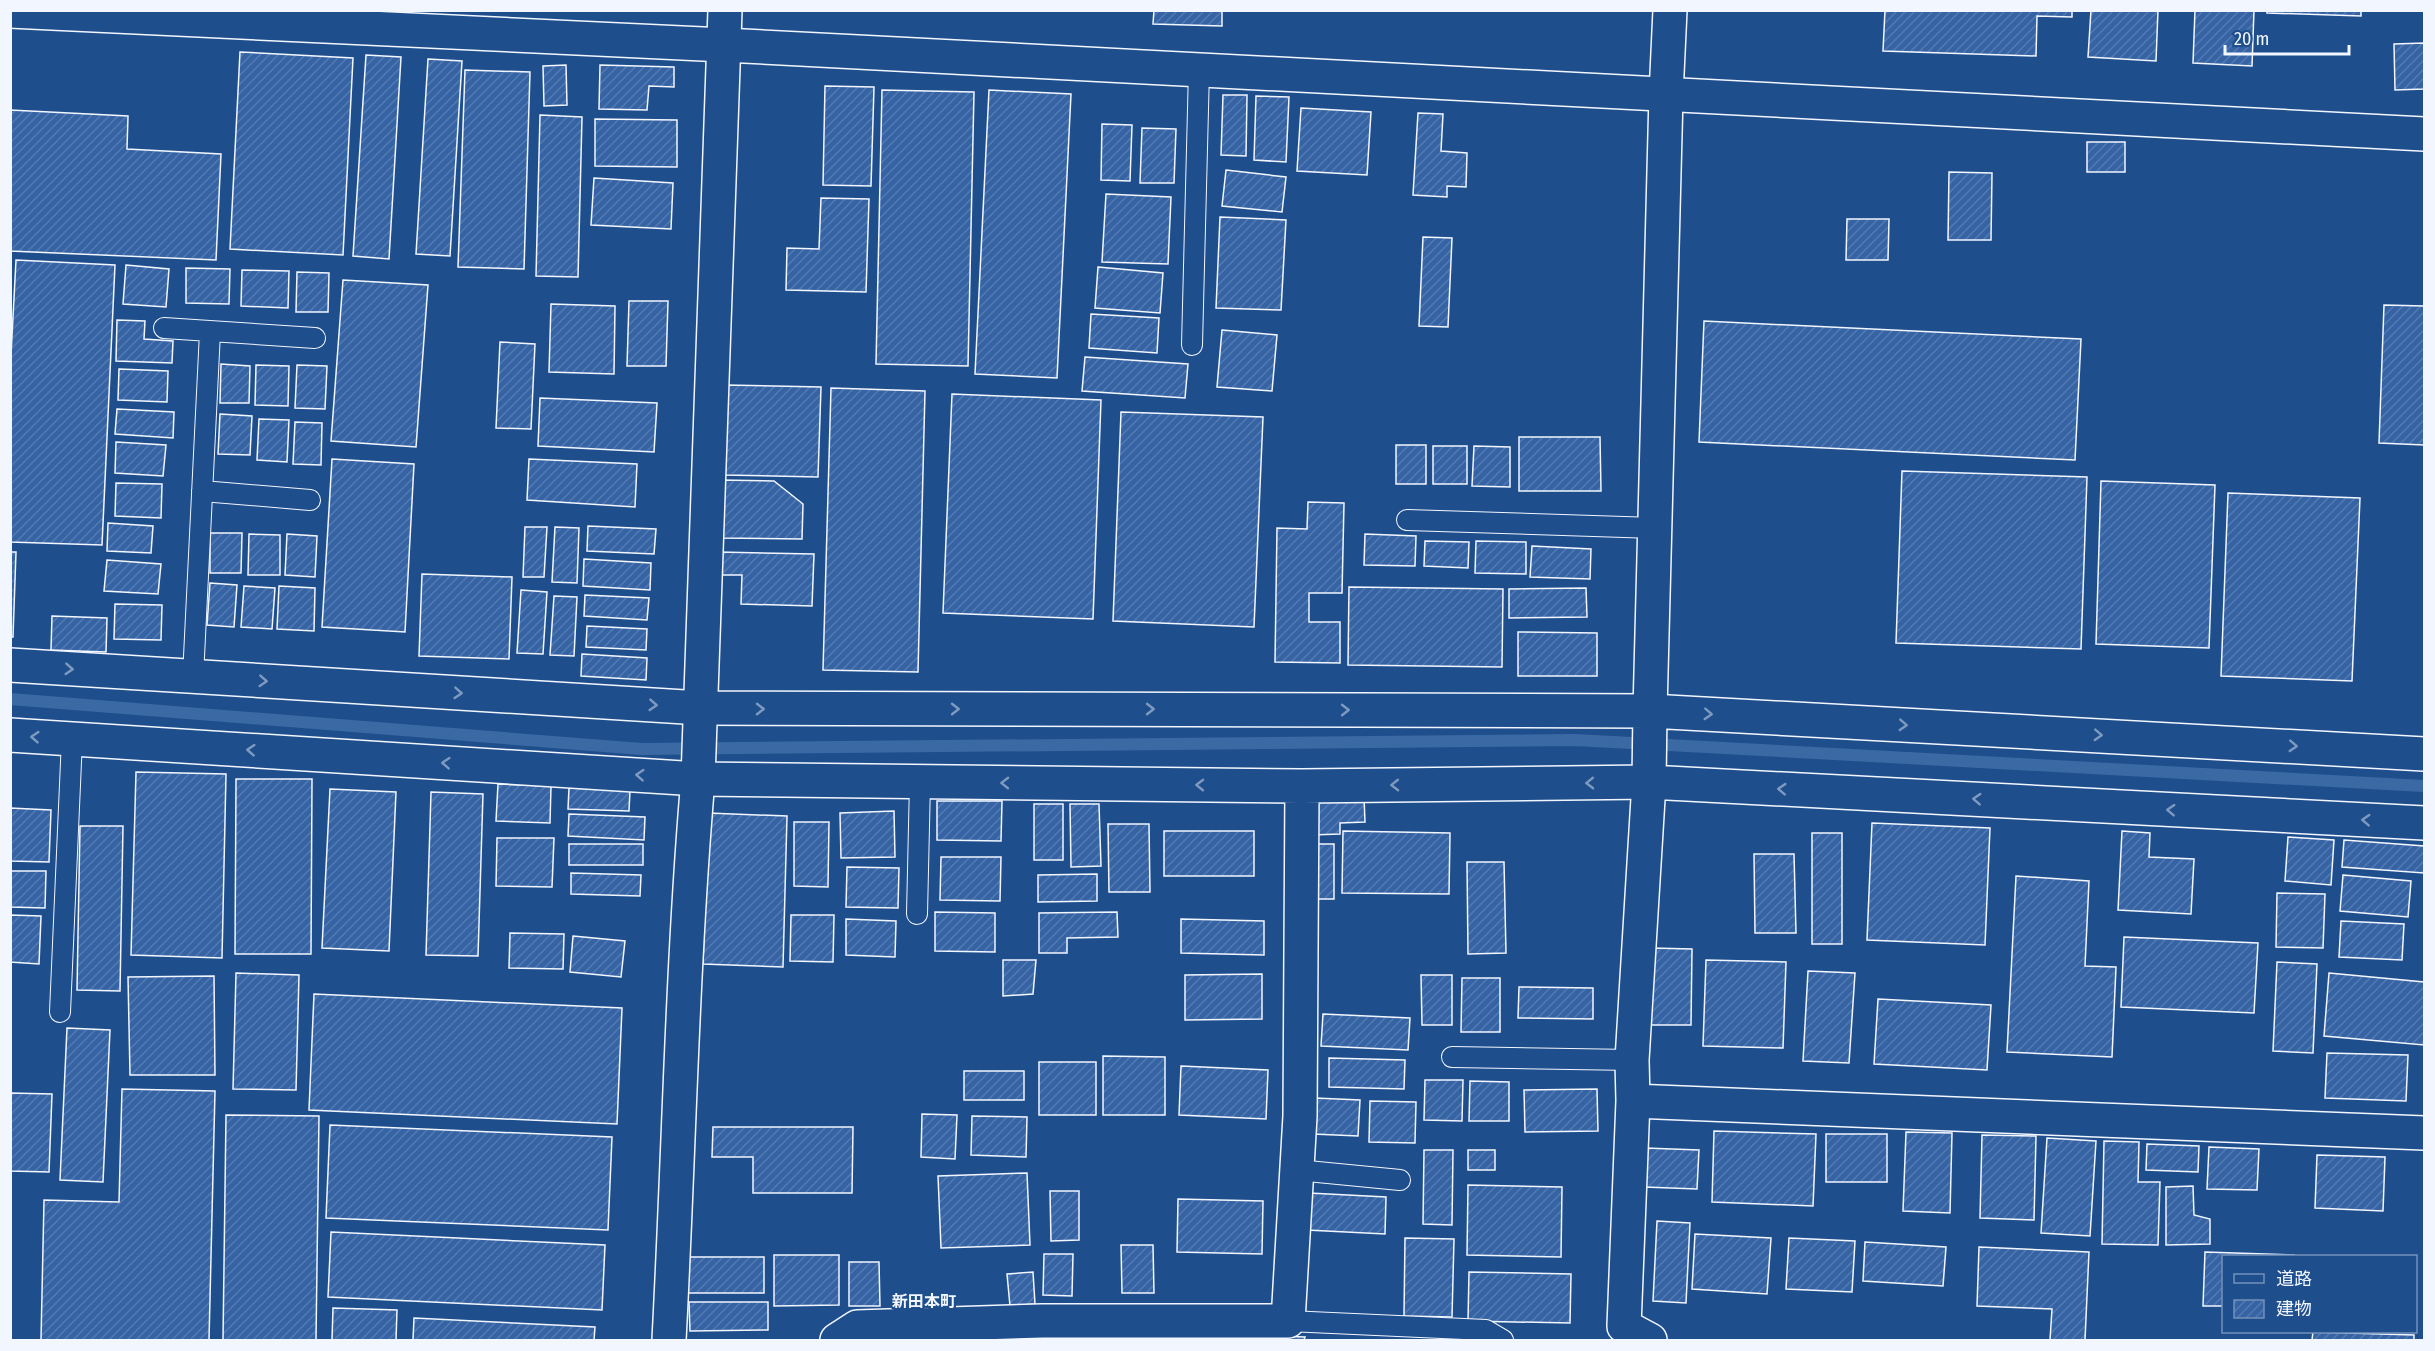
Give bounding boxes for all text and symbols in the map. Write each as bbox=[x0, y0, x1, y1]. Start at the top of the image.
scale bar bbox=[2225, 18, 2350, 56]
text: 20 m bbox=[2234, 28, 2269, 50]
one-way arrow bbox=[64, 662, 73, 675]
one-way arrow bbox=[259, 674, 268, 687]
one-way arrow bbox=[454, 687, 463, 700]
one-way arrow bbox=[648, 699, 657, 712]
one-way arrow bbox=[755, 703, 764, 715]
one-way arrow bbox=[950, 703, 959, 715]
one-way arrow bbox=[1145, 703, 1154, 715]
one-way arrow bbox=[1340, 704, 1349, 716]
one-way arrow bbox=[1704, 707, 1713, 720]
one-way arrow bbox=[1899, 718, 1908, 731]
one-way arrow bbox=[2093, 729, 2102, 742]
one-way arrow bbox=[31, 730, 40, 743]
one-way arrow bbox=[2288, 740, 2297, 753]
one-way arrow bbox=[246, 744, 255, 757]
one-way arrow bbox=[441, 757, 450, 770]
one-way arrow bbox=[636, 769, 645, 782]
one-way arrow bbox=[1001, 777, 1010, 789]
one-way arrow bbox=[1586, 777, 1595, 789]
one-way arrow bbox=[1196, 779, 1205, 791]
one-way arrow bbox=[1391, 779, 1400, 791]
one-way arrow bbox=[1777, 783, 1786, 796]
one-way arrow bbox=[1972, 793, 1981, 806]
one-way arrow bbox=[2167, 803, 2176, 816]
one-way arrow bbox=[2362, 813, 2371, 826]
legend bbox=[2222, 1255, 2417, 1333]
text: 道路 bbox=[2276, 1268, 2312, 1290]
district label: 新田本町 bbox=[892, 1292, 956, 1311]
text: 建物 bbox=[2276, 1298, 2312, 1320]

